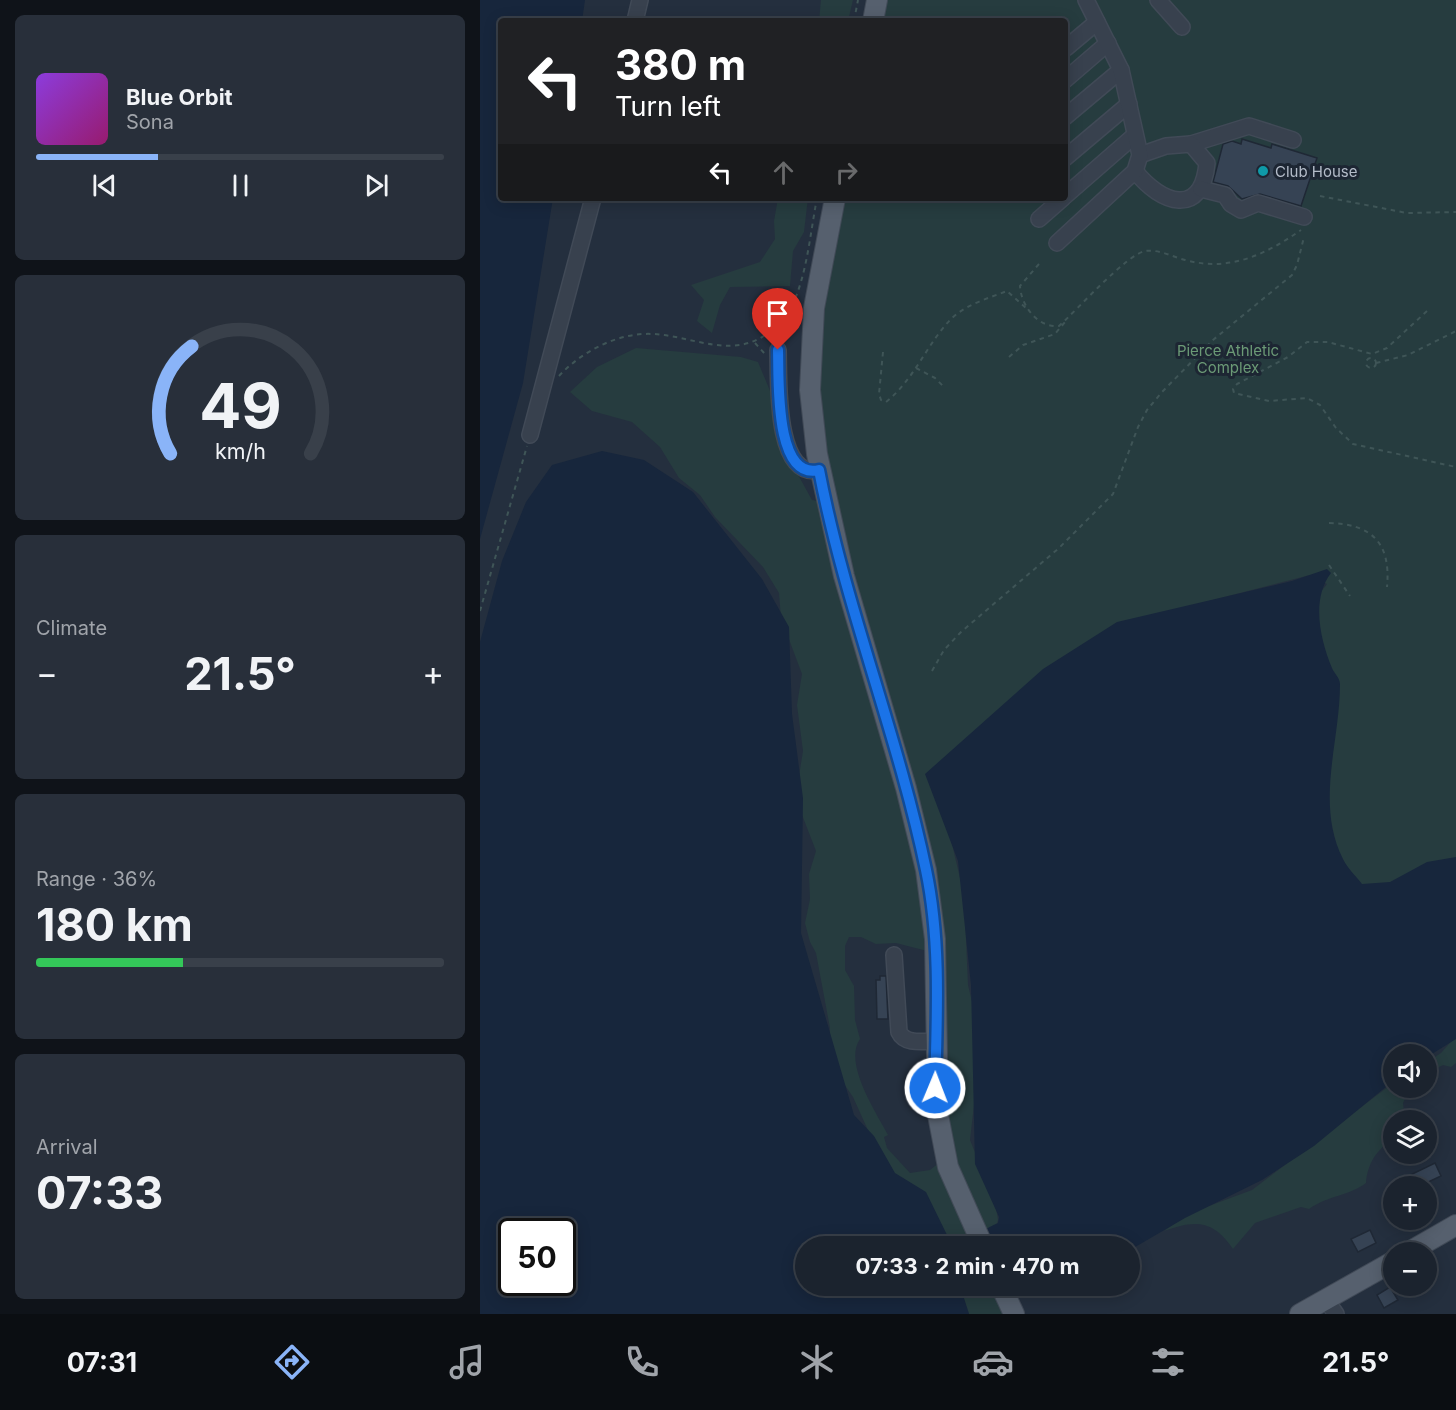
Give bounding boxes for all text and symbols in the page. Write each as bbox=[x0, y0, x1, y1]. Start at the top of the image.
text: 380 m bbox=[615, 39, 746, 90]
icon: left bbox=[516, 42, 594, 120]
text: Blue Orbit bbox=[126, 84, 233, 110]
text: Turn left bbox=[615, 90, 721, 123]
text: Sona bbox=[126, 110, 174, 134]
icon: left bbox=[704, 156, 737, 189]
icon: ahead bbox=[767, 156, 800, 189]
icon: right bbox=[830, 156, 863, 189]
place label: Club House bbox=[1275, 162, 1358, 181]
marker: Club House bbox=[1256, 164, 1270, 178]
icon: previous bbox=[88, 169, 121, 202]
icon: pause bbox=[224, 169, 257, 202]
icon: next bbox=[360, 169, 393, 202]
pin bbox=[752, 288, 803, 350]
icon: arrive bbox=[761, 297, 794, 330]
park label: Pierce Athletic Complex bbox=[1177, 341, 1279, 377]
text: 49 bbox=[199, 368, 281, 443]
text: km/h bbox=[215, 439, 265, 465]
text: Climate bbox=[36, 616, 107, 640]
text: 21.5° bbox=[184, 646, 296, 701]
text: − bbox=[36, 653, 58, 693]
text: + bbox=[422, 653, 444, 693]
text: Range · 36% bbox=[36, 867, 157, 891]
text: 180 km bbox=[36, 897, 193, 952]
map controls bbox=[1383, 1044, 1437, 1296]
button: sound bbox=[1383, 1044, 1437, 1098]
position arrow bbox=[903, 1056, 967, 1120]
button: layers bbox=[1383, 1110, 1437, 1164]
text: Arrival bbox=[36, 1135, 98, 1159]
text: 07:33 bbox=[36, 1165, 163, 1220]
button: + bbox=[1383, 1176, 1437, 1230]
speed limit sign: 50 bbox=[498, 1218, 576, 1296]
button: − bbox=[1383, 1242, 1437, 1296]
text: 07:33 · 2 min · 470 m bbox=[856, 1253, 1080, 1279]
icon: directions bbox=[271, 1341, 313, 1383]
icon: music bbox=[446, 1341, 488, 1383]
icon: phone bbox=[621, 1341, 663, 1383]
icon: climate bbox=[796, 1341, 838, 1383]
icon: car bbox=[972, 1341, 1014, 1383]
icon: filters bbox=[1147, 1341, 1189, 1383]
text: 07:31 bbox=[67, 1346, 137, 1379]
text: 21.5° bbox=[1322, 1346, 1389, 1379]

